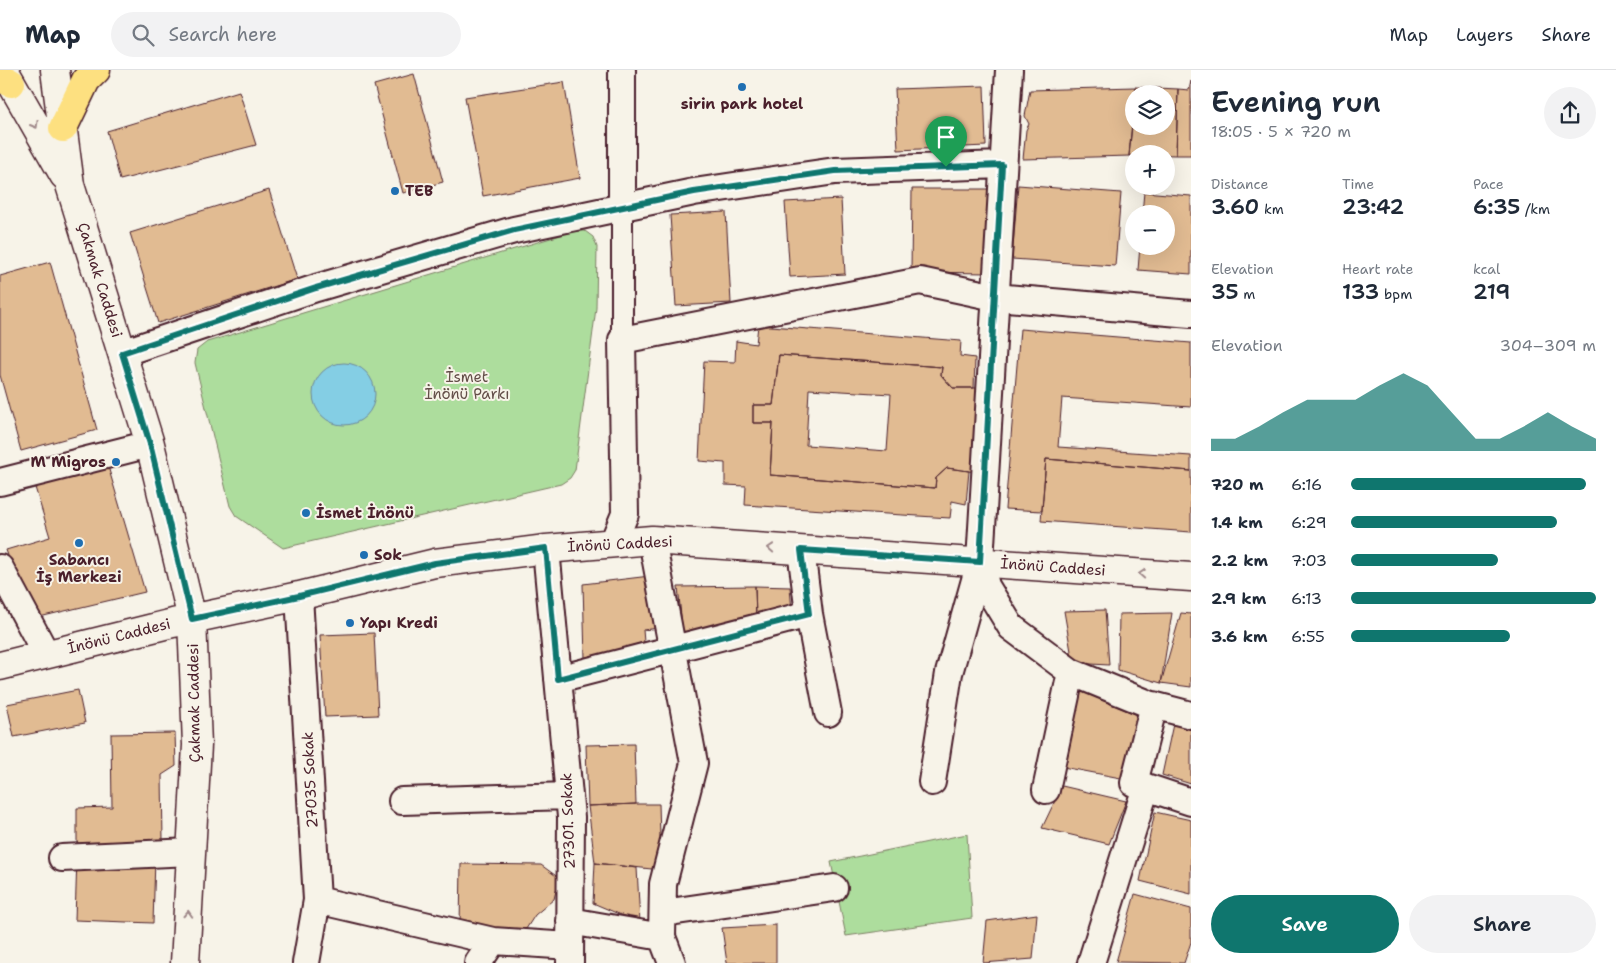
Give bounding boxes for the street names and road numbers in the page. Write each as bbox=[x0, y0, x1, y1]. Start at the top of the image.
street label: Çakmak Caddesi bbox=[73, 220, 127, 340]
street label: İnönü Caddesi bbox=[567, 531, 673, 557]
street label: İnönü Caddesi bbox=[1000, 553, 1106, 581]
street label: İnönü Caddesi bbox=[65, 614, 173, 658]
street label: Çakmak Caddesi bbox=[183, 643, 205, 763]
street label: 27035 Sokak bbox=[297, 731, 323, 829]
street label: 27301. Sokak bbox=[556, 772, 580, 870]

